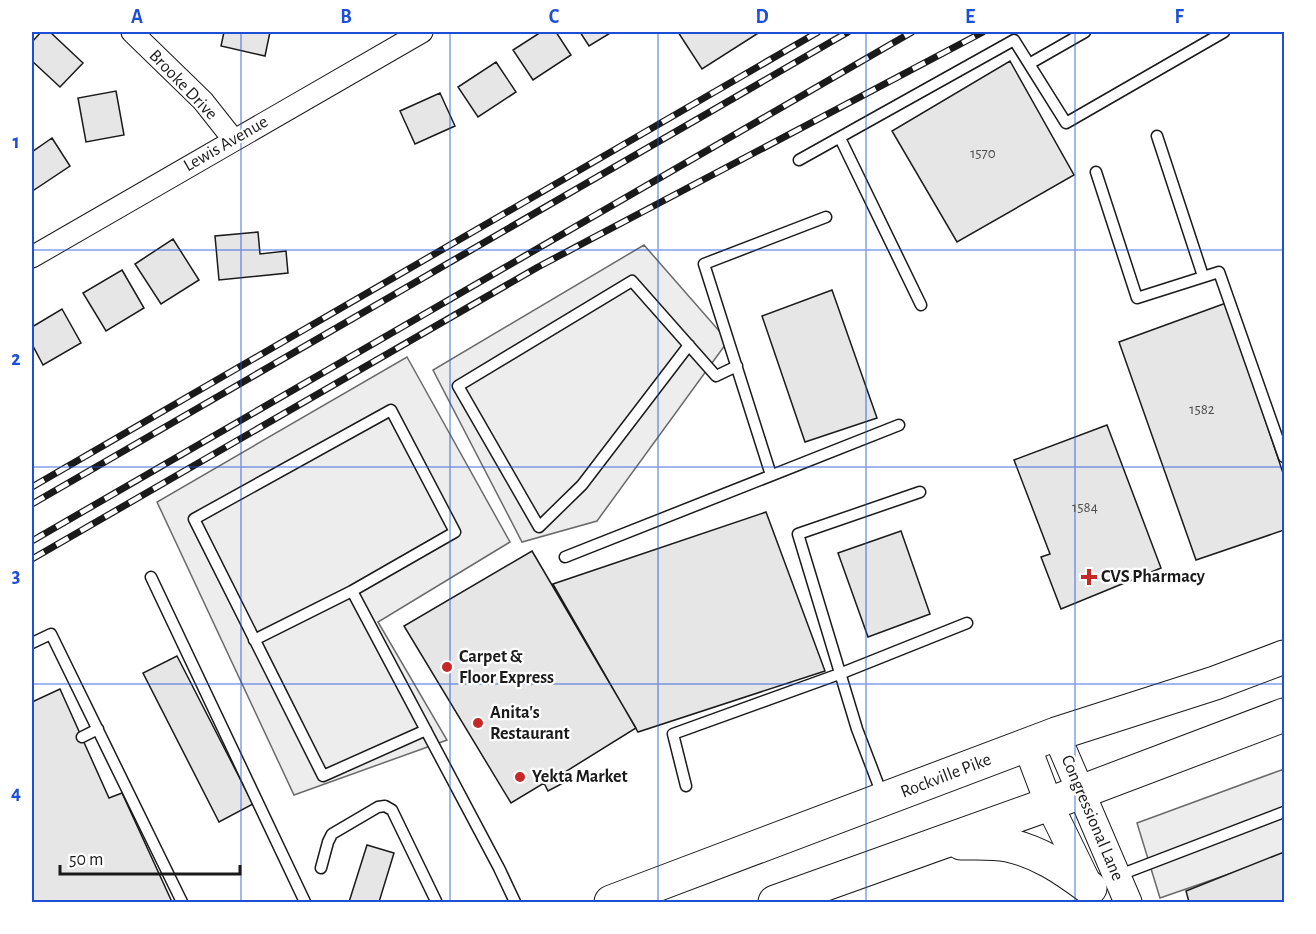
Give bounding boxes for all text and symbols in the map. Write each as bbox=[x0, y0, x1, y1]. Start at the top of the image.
text: A bbox=[131, 7, 143, 27]
text: B bbox=[340, 7, 352, 27]
text: C bbox=[549, 7, 560, 27]
text: D bbox=[755, 7, 769, 27]
text: E bbox=[965, 7, 975, 27]
text: F bbox=[1174, 7, 1184, 27]
street label: Brooke Drive bbox=[145, 47, 221, 123]
street label: Lewis Avenue bbox=[181, 113, 271, 175]
text: 1 bbox=[12, 132, 20, 152]
house number: 1570 bbox=[970, 146, 996, 161]
text: 2 bbox=[11, 349, 21, 369]
house number: 1582 bbox=[1189, 402, 1215, 417]
house number: 1584 bbox=[1072, 500, 1098, 515]
text: 3 bbox=[12, 566, 20, 586]
place label: CVS Pharmacy bbox=[1101, 568, 1206, 586]
marker: CVS Pharmacy bbox=[1082, 570, 1096, 584]
place label: Carpet & Floor Express bbox=[459, 648, 554, 687]
marker: Carpet & Floor Express bbox=[440, 660, 454, 674]
place label: Anita's Restaurant bbox=[490, 704, 570, 743]
marker: Anita's Restaurant bbox=[471, 716, 485, 730]
street label: Rockville Pike bbox=[898, 751, 994, 801]
street label: Congressional Lane bbox=[1057, 753, 1127, 883]
place label: Yekta Market bbox=[532, 768, 628, 786]
marker: Yekta Market bbox=[513, 770, 527, 784]
text: 4 bbox=[11, 783, 21, 803]
scale bar bbox=[60, 838, 240, 876]
text: 50 m bbox=[69, 851, 103, 869]

